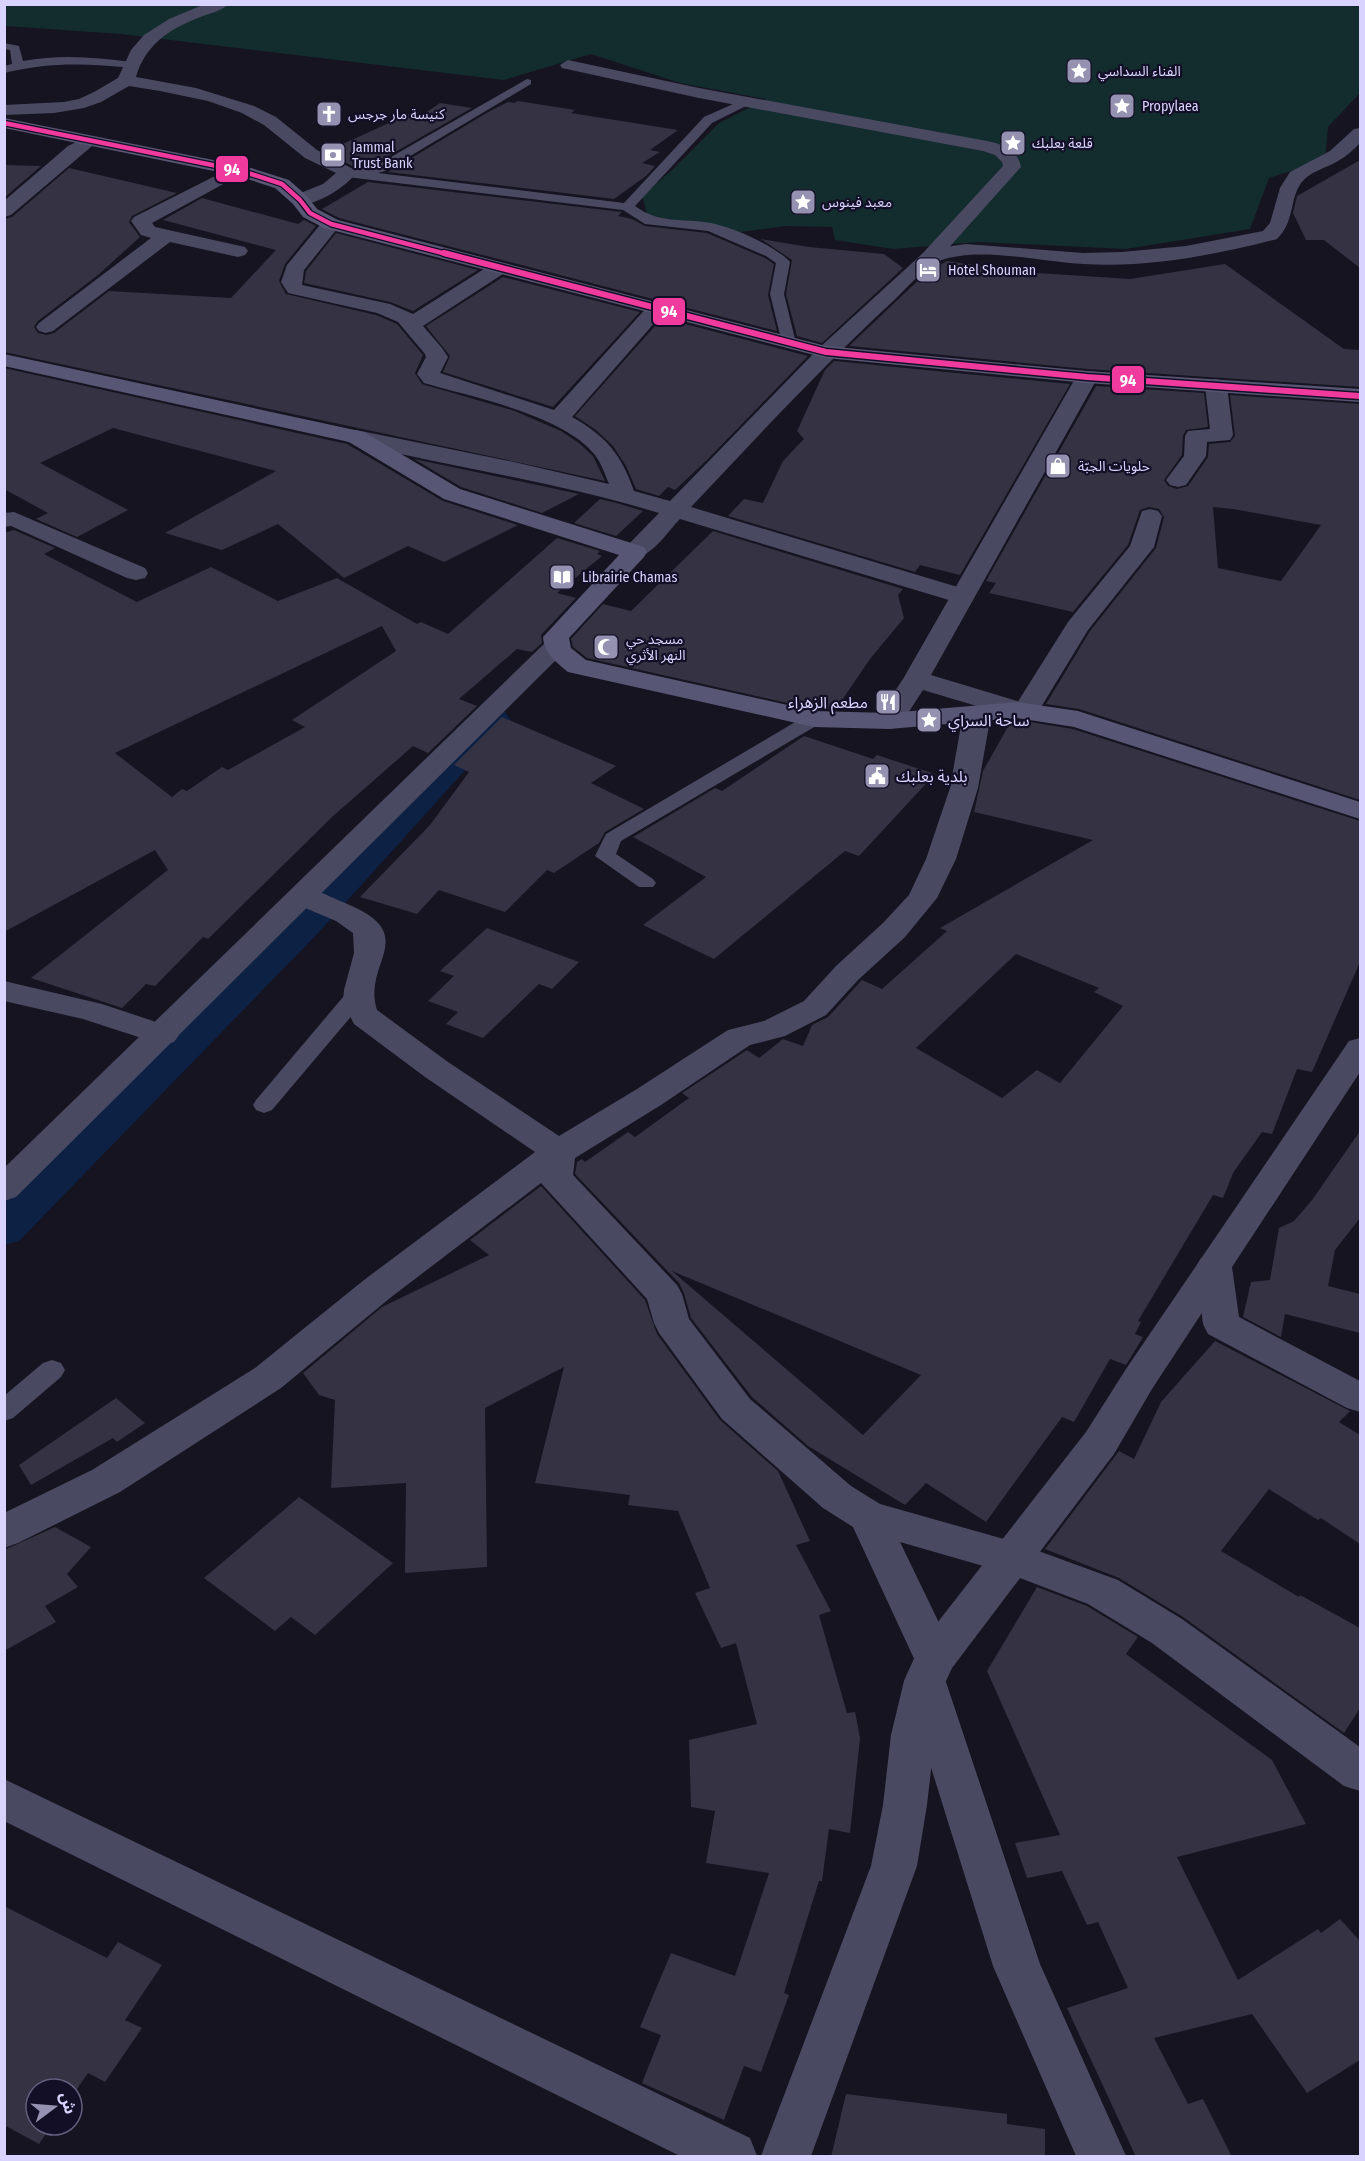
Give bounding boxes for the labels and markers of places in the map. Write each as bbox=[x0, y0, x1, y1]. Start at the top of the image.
place icon: الفناء السداسي bbox=[1064, 56, 1094, 86]
place label: الفناء السداسي bbox=[1098, 63, 1181, 82]
place icon: Propylaea bbox=[1107, 91, 1137, 121]
place label: Propylaea bbox=[1142, 98, 1199, 115]
church icon: كنيسة مار جرجس bbox=[314, 99, 344, 129]
place label: كنيسة مار جرجس bbox=[348, 106, 445, 123]
place icon: قلعة بعلبك bbox=[998, 128, 1028, 158]
place label: قلعة بعلبك bbox=[1032, 135, 1093, 152]
place label: Jammal Trust Bank bbox=[352, 139, 413, 172]
bank icon: Jammal Trust Bank bbox=[318, 140, 348, 170]
place icon: معبد فينوس bbox=[788, 187, 818, 217]
place label: معبد فينوس bbox=[822, 194, 892, 211]
hotel icon: Hotel Shouman bbox=[913, 255, 943, 285]
place label: Hotel Shouman bbox=[948, 262, 1036, 279]
shop icon: حلويات الجبّة bbox=[1043, 451, 1073, 481]
place label: حلويات الجبّة bbox=[1078, 458, 1150, 475]
library icon: Librairie Chamas bbox=[547, 562, 577, 592]
place label: Librairie Chamas bbox=[582, 569, 677, 586]
place label: مسجد حي النهر الأثري bbox=[626, 631, 686, 666]
mosque icon: مسجد حي النهر الأثري bbox=[591, 632, 621, 662]
restaurant icon: مطعم الزهراء bbox=[873, 687, 903, 717]
place label: مطعم الزهراء bbox=[788, 693, 868, 715]
place icon: ساحة السراي bbox=[914, 705, 944, 735]
place label: ساحة السراي bbox=[948, 711, 1030, 732]
public building icon: بلدية بعلبك bbox=[862, 761, 892, 791]
place label: بلدية بعلبك bbox=[896, 767, 968, 786]

